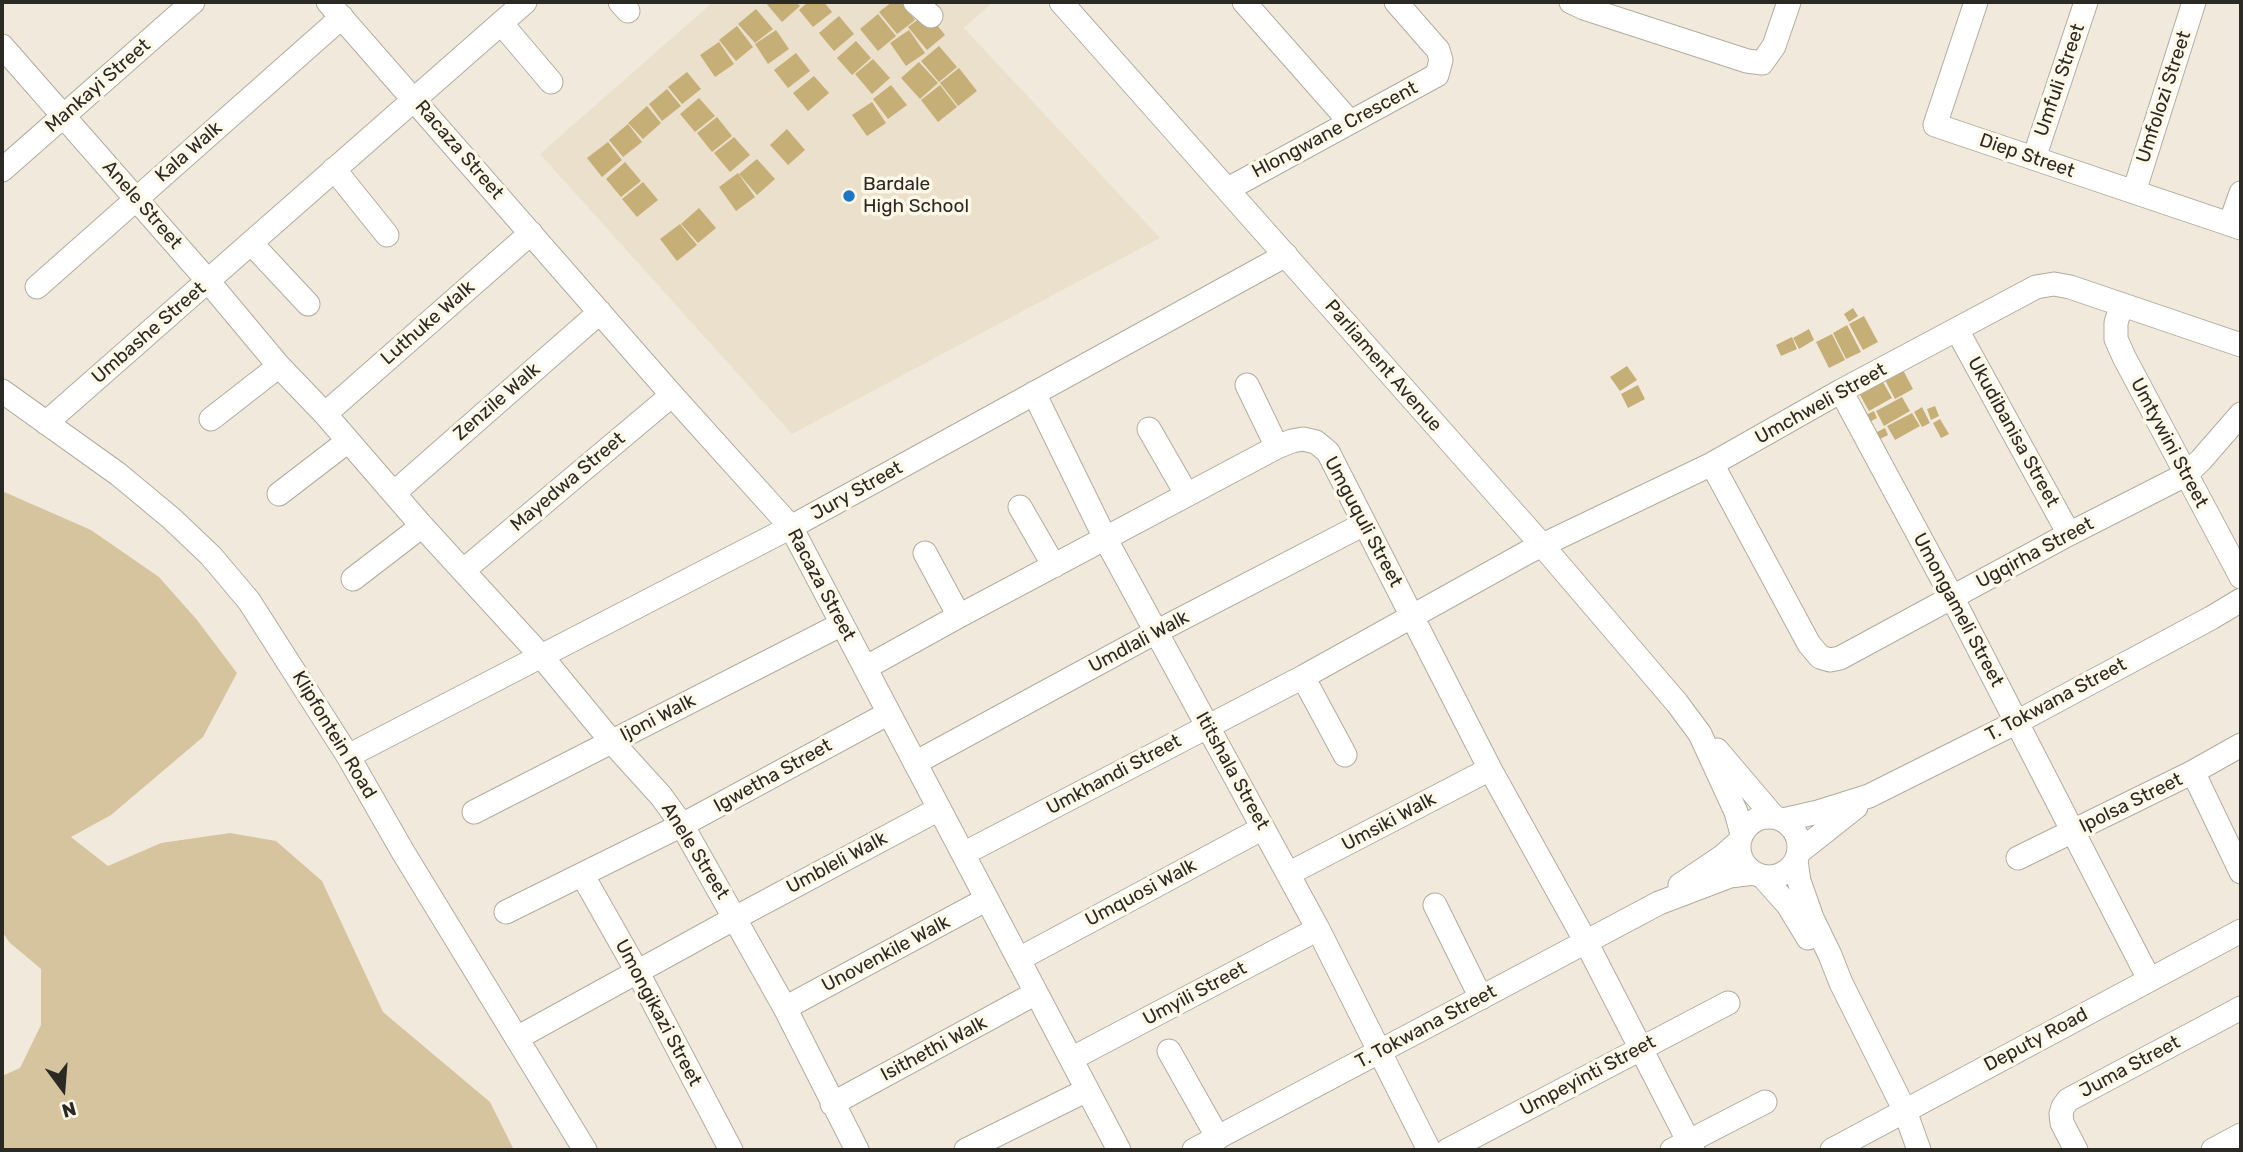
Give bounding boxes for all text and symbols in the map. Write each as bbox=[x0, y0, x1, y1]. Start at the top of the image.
street label: Umfuli Street bbox=[2030, 21, 2090, 139]
street label: Umfolozi Street bbox=[2132, 28, 2196, 166]
street label: Mankayi Street bbox=[41, 34, 155, 138]
street label: Hlongwane Crescent bbox=[1248, 77, 1422, 183]
street label: Racaza Street bbox=[410, 96, 508, 204]
street label: Kala Walk bbox=[151, 117, 227, 187]
street label: Diep Street bbox=[1976, 129, 2078, 183]
street label: Anele Street bbox=[97, 156, 187, 254]
place label: Bardale High School bbox=[863, 174, 969, 218]
marker: Bardale High School bbox=[841, 188, 857, 204]
street label: Luthuke Walk bbox=[377, 276, 479, 370]
street label: Umbashe Street bbox=[87, 277, 211, 389]
street label: Parliament Avenue bbox=[1320, 296, 1446, 436]
street label: Ukudibanisa Street bbox=[1962, 353, 2064, 511]
street label: Zenzile Walk bbox=[449, 358, 545, 446]
street label: Umchweli Street bbox=[1751, 359, 1891, 449]
street label: Umtywini Street bbox=[2125, 374, 2213, 512]
street label: Mayedwa Street bbox=[506, 427, 630, 537]
street label: Umguquli Street bbox=[1319, 453, 1407, 591]
street label: Jury Street bbox=[807, 457, 907, 525]
street label: Ugqirha Street bbox=[1973, 513, 2097, 593]
street label: Racaza Street bbox=[782, 525, 860, 645]
street label: Umongameli Street bbox=[1908, 529, 2008, 691]
street label: Umdlali Walk bbox=[1085, 606, 1193, 678]
street label: T. Tokwana Street bbox=[1982, 653, 2130, 747]
street label: Klipfontein Road bbox=[287, 667, 381, 803]
street label: Ijoni Walk bbox=[616, 689, 700, 747]
street label: Ititshala Street bbox=[1190, 708, 1274, 834]
street label: Umkhandi Street bbox=[1043, 730, 1185, 820]
street label: Igwetha Street bbox=[710, 734, 836, 818]
street label: Ipolsa Street bbox=[2076, 768, 2186, 838]
street label: Umsiki Walk bbox=[1338, 788, 1440, 856]
street label: Anele Street bbox=[656, 798, 734, 904]
street label: Umbleli Walk bbox=[783, 827, 891, 899]
street label: Umquosi Walk bbox=[1082, 854, 1200, 932]
street label: Unovenkile Walk bbox=[818, 911, 954, 997]
street label: Umongikazi Street bbox=[610, 936, 706, 1090]
street label: Umyili Street bbox=[1139, 957, 1251, 1031]
street label: T. Tokwana Street bbox=[1352, 980, 1500, 1074]
street label: Deputy Road bbox=[1980, 1003, 2092, 1077]
street label: Isithethi Walk bbox=[877, 1011, 991, 1087]
street label: Umpeyinti Street bbox=[1516, 1031, 1660, 1121]
street label: Juma Street bbox=[2076, 1031, 2184, 1103]
north arrow bbox=[28, 1054, 98, 1124]
text: N bbox=[59, 1097, 79, 1123]

